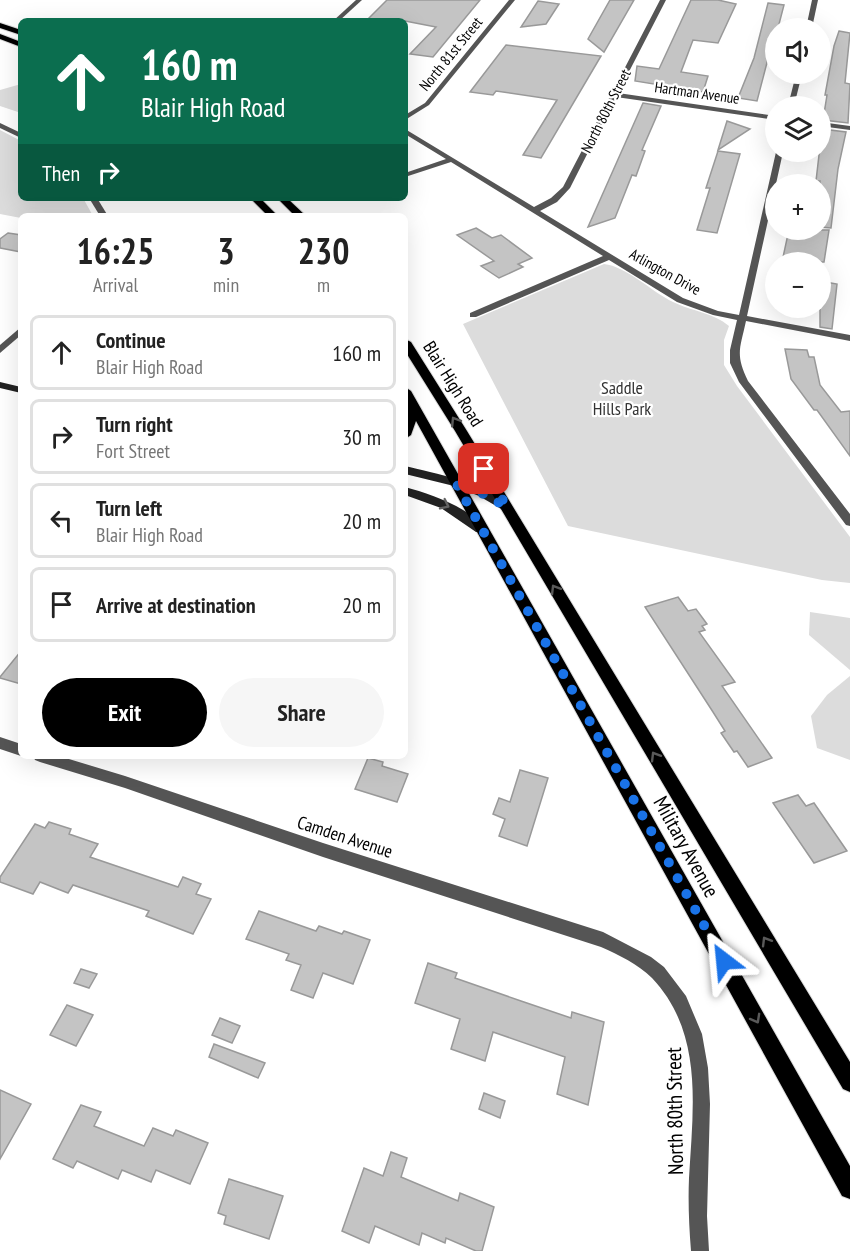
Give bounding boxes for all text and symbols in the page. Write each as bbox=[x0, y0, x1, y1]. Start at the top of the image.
street label: North 81st Street bbox=[415, 13, 486, 95]
map controls bbox=[765, 18, 831, 318]
button: sound bbox=[765, 18, 831, 84]
text: 160 m bbox=[141, 37, 238, 92]
icon: ahead bbox=[42, 42, 120, 120]
street label: North 80th Street bbox=[576, 66, 635, 156]
street label: Hartman Avenue bbox=[653, 77, 741, 108]
text: Blair High Road bbox=[141, 90, 285, 124]
button: layers bbox=[765, 96, 831, 162]
icon: right bbox=[92, 156, 125, 189]
text: Then bbox=[42, 159, 80, 187]
button: + bbox=[765, 174, 831, 240]
text: 16:25 bbox=[77, 227, 154, 274]
text: 3 bbox=[217, 227, 235, 274]
text: 230 bbox=[298, 227, 349, 274]
street label: Arlington Drive bbox=[626, 244, 704, 299]
button: − bbox=[765, 252, 831, 318]
text: Arrival bbox=[93, 272, 138, 298]
text: min bbox=[213, 272, 239, 298]
text: m bbox=[317, 272, 330, 298]
text: Continue bbox=[96, 326, 166, 354]
icon: ahead bbox=[45, 336, 78, 369]
street label: Blair High Road bbox=[418, 337, 489, 431]
text: 160 m bbox=[332, 339, 381, 367]
text: Blair High Road bbox=[96, 354, 203, 380]
park label: Saddle Hills Park bbox=[593, 376, 651, 420]
text: Turn right bbox=[96, 410, 173, 438]
one-way arrow bbox=[451, 417, 463, 427]
icon: right bbox=[45, 420, 78, 453]
text: 30 m bbox=[342, 423, 381, 451]
text: Fort Street bbox=[96, 438, 170, 464]
pin bbox=[458, 443, 509, 494]
icon: arrive bbox=[467, 452, 500, 485]
text: Turn left bbox=[96, 494, 162, 522]
one-way arrow bbox=[439, 498, 450, 509]
icon: left bbox=[45, 504, 78, 537]
text: 20 m bbox=[342, 507, 381, 535]
text: Blair High Road bbox=[96, 522, 203, 548]
one-way arrow bbox=[551, 585, 563, 595]
icon: arrive bbox=[45, 588, 78, 621]
text: Arrive at destination bbox=[96, 591, 256, 619]
text: 20 m bbox=[342, 591, 381, 619]
button: Exit bbox=[42, 678, 207, 747]
button: Share bbox=[219, 678, 384, 747]
one-way arrow bbox=[651, 752, 663, 762]
street label: Military Avenue bbox=[648, 791, 725, 902]
street label: Camden Avenue bbox=[295, 810, 396, 863]
position arrow bbox=[692, 929, 756, 993]
one-way arrow bbox=[762, 937, 773, 947]
one-way arrow bbox=[749, 1013, 760, 1023]
street label: North 80th Street bbox=[660, 1047, 689, 1175]

